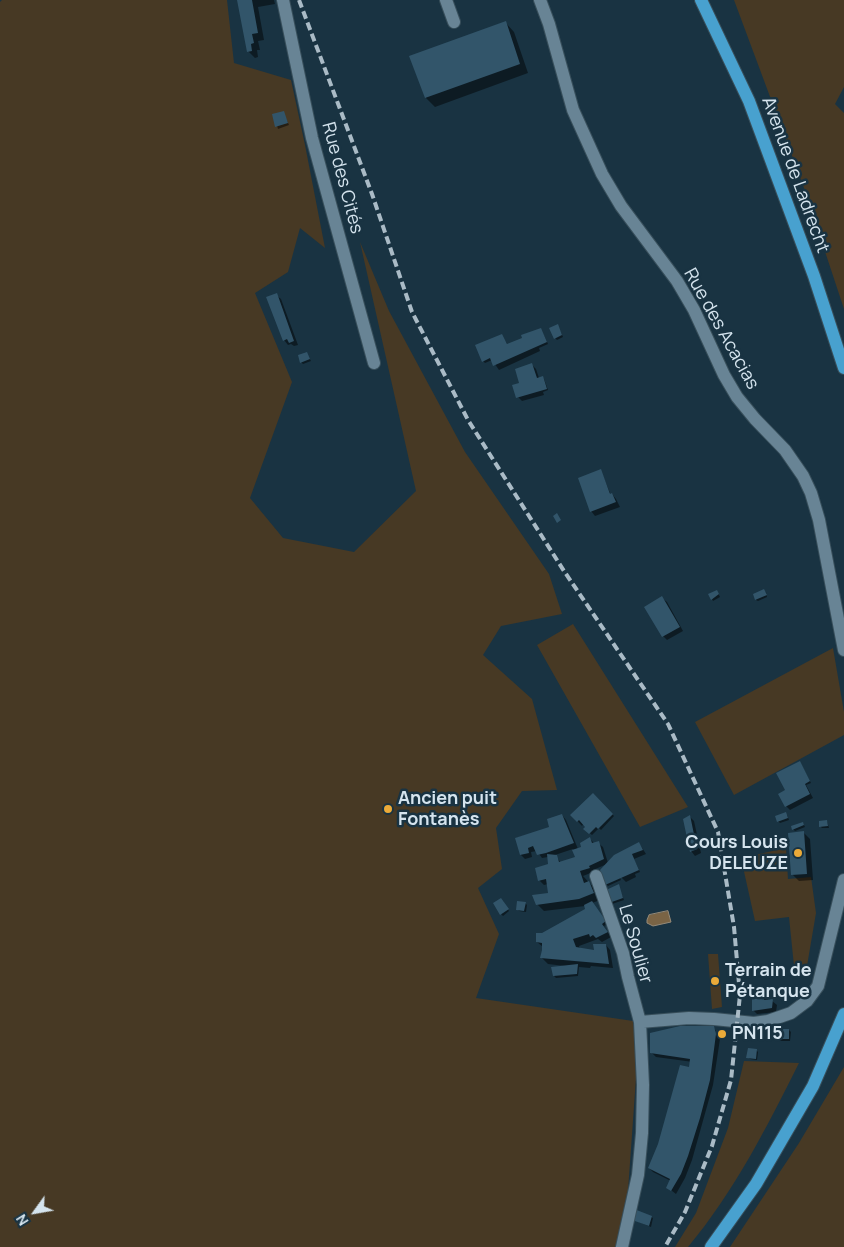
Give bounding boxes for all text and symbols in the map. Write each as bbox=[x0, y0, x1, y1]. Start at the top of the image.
street label: Avenue de Ladrecht bbox=[757, 94, 833, 256]
street label: Rue des Cités bbox=[317, 120, 367, 236]
street label: Rue des Acacias bbox=[679, 265, 763, 393]
place label: Ancien puit Fontanès bbox=[398, 788, 497, 831]
marker: Ancien puit Fontanès bbox=[382, 803, 394, 815]
place label: Cours Louis DELEUZE bbox=[685, 832, 788, 874]
marker: Cours Louis DELEUZE bbox=[792, 847, 804, 859]
street label: Le Soulier bbox=[613, 902, 657, 986]
place label: Terrain de Pétanque bbox=[725, 960, 812, 1002]
marker: Terrain de Pétanque bbox=[709, 975, 721, 987]
place label: PN115 bbox=[732, 1023, 783, 1045]
marker: PN115 bbox=[716, 1028, 728, 1040]
north arrow bbox=[10, 1187, 60, 1237]
text: N bbox=[11, 1211, 33, 1230]

